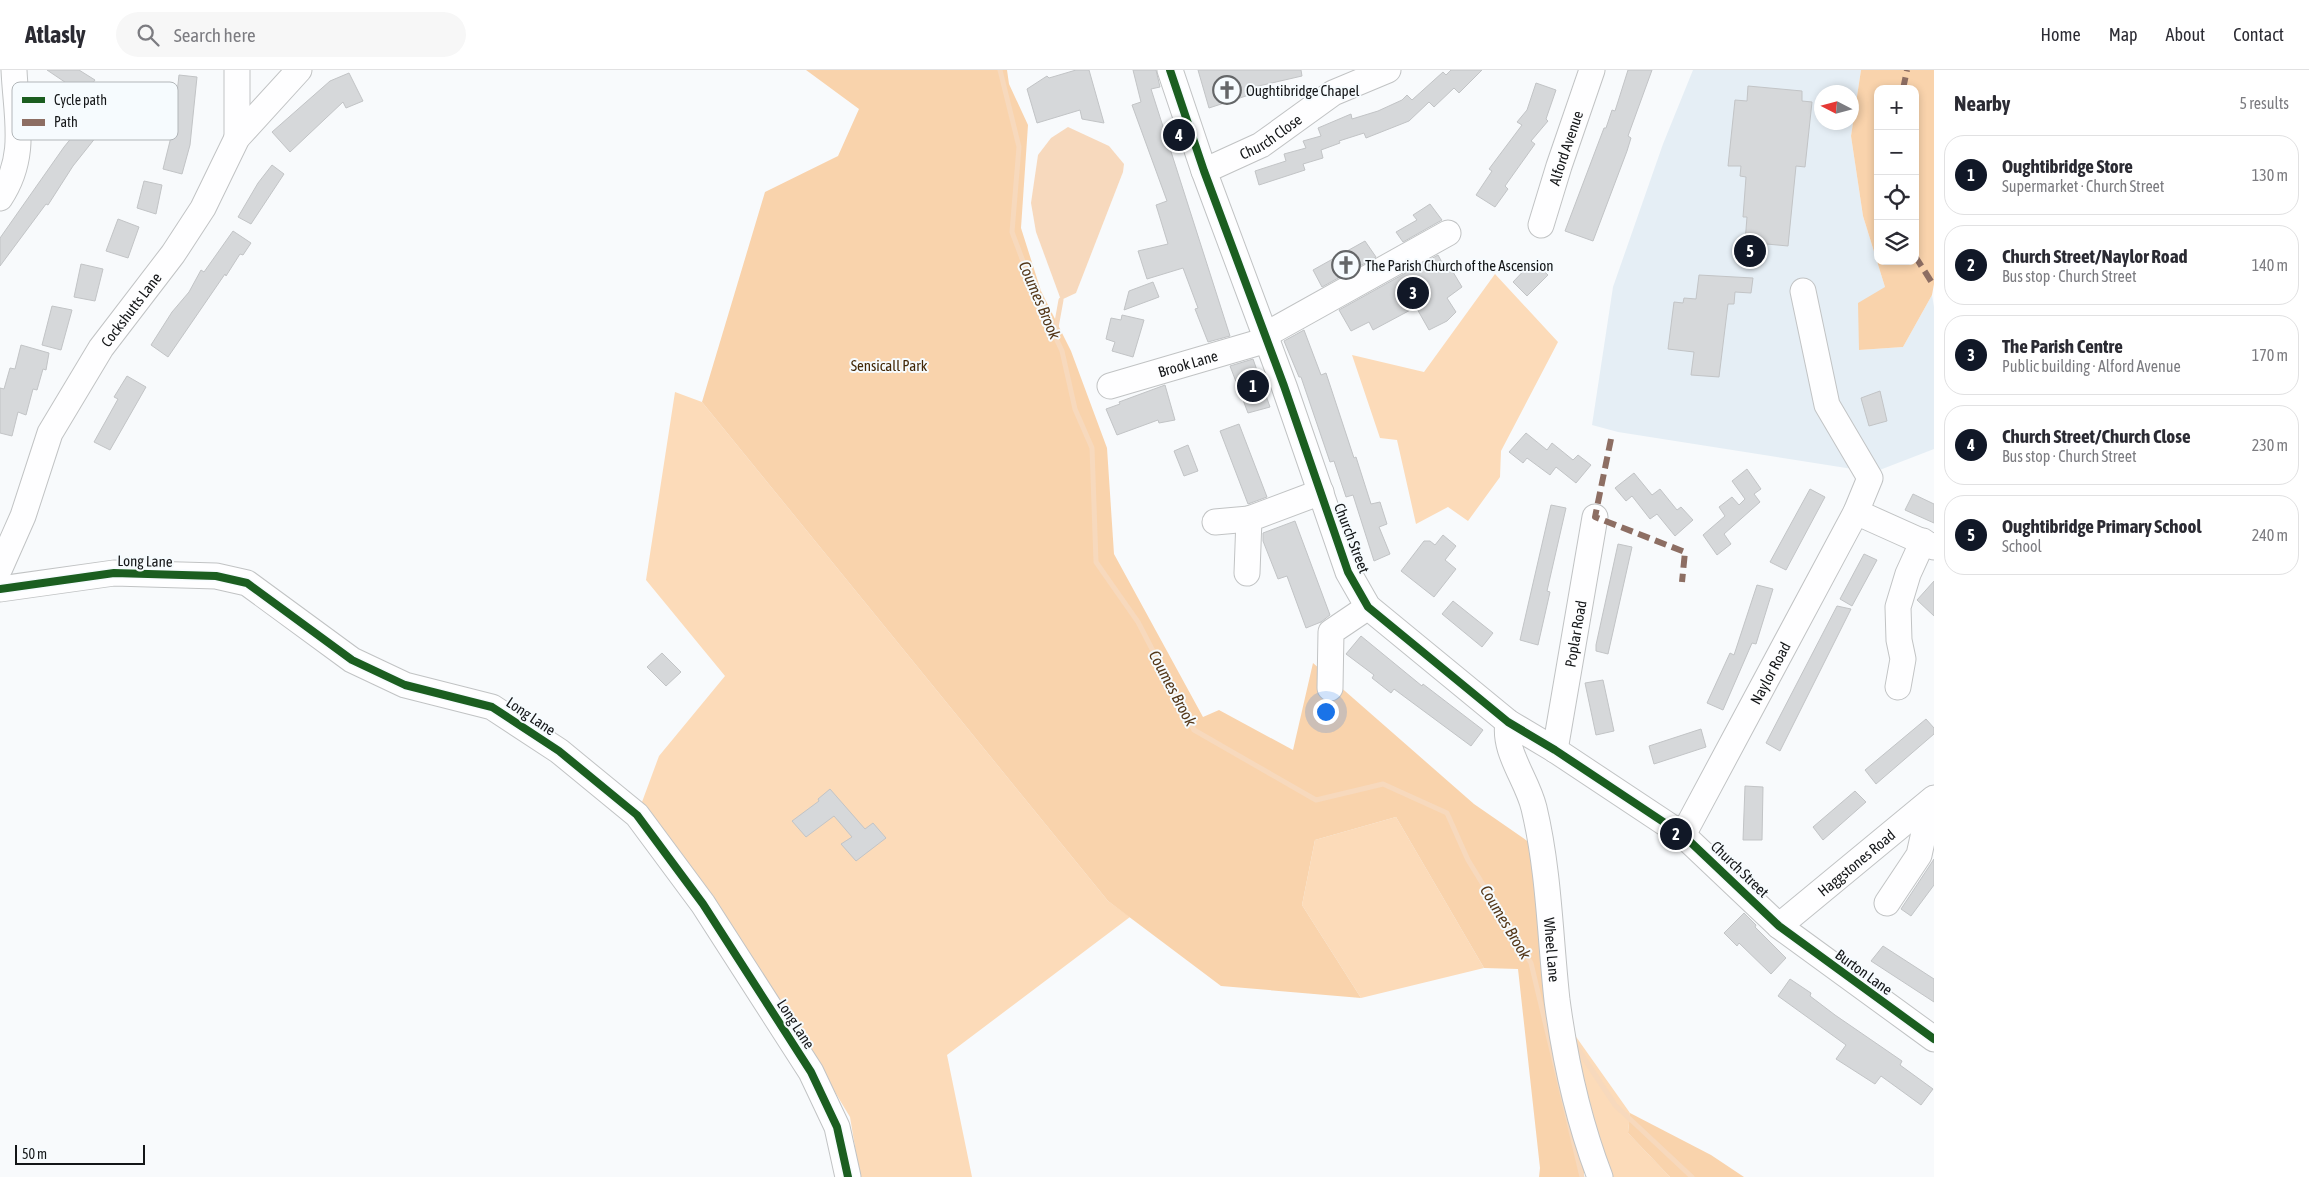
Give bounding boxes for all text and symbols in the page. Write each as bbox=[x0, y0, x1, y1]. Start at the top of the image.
search box bbox=[116, 12, 466, 57]
text: Atlasly bbox=[25, 21, 86, 48]
icon: search bbox=[134, 21, 162, 49]
text: Search here bbox=[174, 24, 256, 46]
text: Home bbox=[2041, 24, 2081, 45]
text: Map bbox=[2109, 24, 2138, 45]
text: About bbox=[2166, 24, 2205, 45]
text: Contact bbox=[2233, 24, 2284, 45]
church icon: Oughtibridge Chapel bbox=[1212, 75, 1242, 105]
legend bbox=[12, 82, 178, 140]
place label: Oughtibridge Chapel bbox=[1246, 82, 1360, 99]
north arrow bbox=[1814, 85, 1859, 130]
map controls bbox=[1874, 85, 1919, 265]
button: + bbox=[1874, 85, 1919, 130]
text: Nearby bbox=[1954, 91, 2010, 115]
text: Cycle path bbox=[54, 92, 107, 108]
text: 5 results bbox=[2239, 94, 2289, 112]
street label: Alford Avenue bbox=[1545, 108, 1586, 187]
street label: Church Close bbox=[1237, 110, 1305, 162]
text: Path bbox=[54, 114, 78, 130]
pin: 4 bbox=[1163, 116, 1195, 154]
button: − bbox=[1874, 130, 1919, 175]
text: Oughtibridge Store bbox=[2002, 155, 2133, 177]
text: 1 bbox=[1967, 166, 1975, 184]
text: 130 m bbox=[2252, 166, 2288, 184]
button: locate bbox=[1874, 175, 1919, 220]
text: Supermarket · Church Street bbox=[2002, 177, 2164, 195]
button: layers bbox=[1874, 220, 1919, 265]
pin: 5 bbox=[1734, 232, 1766, 270]
text: Church Street/Naylor Road bbox=[2002, 245, 2188, 267]
church icon: The Parish Church of the Ascension bbox=[1331, 250, 1361, 280]
text: 2 bbox=[1967, 256, 1975, 274]
text: 140 m bbox=[2252, 256, 2288, 274]
place label: The Parish Church of the Ascension bbox=[1365, 257, 1554, 274]
water label: Coumes Brook bbox=[1016, 258, 1065, 343]
text: Bus stop · Church Street bbox=[2002, 267, 2137, 285]
street label: Cockshutts Lane bbox=[97, 269, 164, 350]
pin: 3 bbox=[1397, 274, 1429, 312]
text: The Parish Centre bbox=[2002, 335, 2123, 357]
street label: Brook Lane bbox=[1156, 346, 1220, 380]
text: 3 bbox=[1967, 346, 1975, 364]
text: 170 m bbox=[2252, 346, 2288, 364]
park label: Sensicall Park bbox=[851, 357, 928, 374]
text: Public building · Alford Avenue bbox=[2002, 357, 2181, 375]
pin: 1 bbox=[1237, 367, 1269, 405]
text: Church Street/Church Close bbox=[2002, 425, 2191, 447]
text: 4 bbox=[1967, 436, 1975, 454]
text: 230 m bbox=[2252, 436, 2288, 454]
text: Bus stop · Church Street bbox=[2002, 447, 2137, 465]
street label: Church Street bbox=[1331, 501, 1373, 575]
text: Oughtibridge Primary School bbox=[2002, 515, 2201, 537]
text: 5 bbox=[1967, 526, 1975, 544]
text: 240 m bbox=[2252, 526, 2288, 544]
text: School bbox=[2002, 537, 2042, 555]
street label: Long Lane bbox=[117, 552, 173, 570]
street label: Poplar Road bbox=[1561, 599, 1589, 668]
street label: Naylor Road bbox=[1746, 639, 1793, 707]
water label: Coumes Brook bbox=[1146, 647, 1201, 730]
street label: Long Lane bbox=[503, 693, 559, 739]
your location bbox=[1313, 699, 1339, 725]
pin: 2 bbox=[1660, 815, 1692, 853]
street label: Haggstones Road bbox=[1814, 826, 1898, 899]
street label: Church Street bbox=[1708, 837, 1772, 901]
water label: Coumes Brook bbox=[1477, 882, 1536, 963]
street label: Wheel Lane bbox=[1541, 917, 1564, 983]
street label: Burton Lane bbox=[1832, 946, 1896, 998]
street label: Long Lane bbox=[774, 996, 818, 1052]
scale bar bbox=[15, 1142, 145, 1165]
text: 50 m bbox=[22, 1146, 47, 1162]

